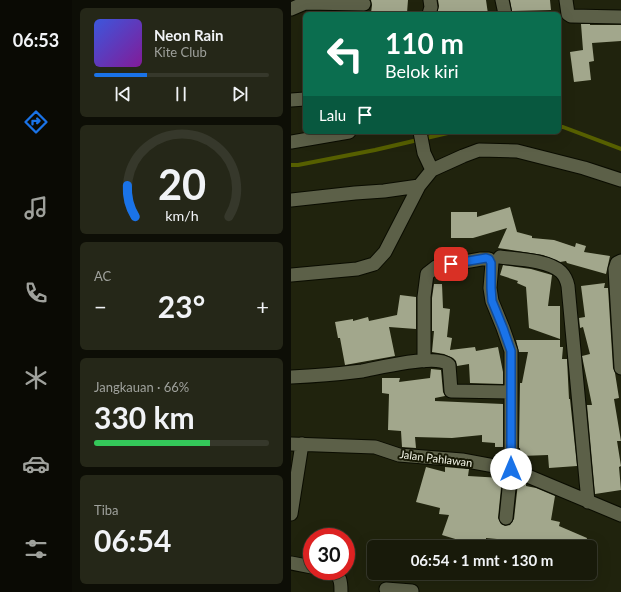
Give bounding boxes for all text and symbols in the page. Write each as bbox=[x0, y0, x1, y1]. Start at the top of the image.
text: Neon Rain bbox=[154, 26, 223, 44]
text: 110 m bbox=[385, 26, 464, 60]
icon: left bbox=[319, 28, 371, 80]
text: 06:53 bbox=[13, 29, 59, 51]
text: Kite Club bbox=[154, 44, 207, 60]
text: Belok kiri bbox=[385, 60, 459, 82]
icon: previous bbox=[112, 83, 134, 105]
icon: pause bbox=[170, 83, 192, 105]
icon: next bbox=[229, 83, 251, 105]
icon: arrive bbox=[354, 104, 376, 126]
text: Lalu bbox=[319, 106, 346, 124]
icon: directions bbox=[22, 108, 50, 136]
text: 20 bbox=[157, 159, 206, 209]
icon: music bbox=[22, 194, 50, 222]
text: km/h bbox=[165, 207, 198, 224]
pin bbox=[434, 247, 468, 281]
icon: arrive bbox=[440, 253, 462, 275]
text: AC bbox=[94, 268, 111, 284]
icon: phone bbox=[22, 279, 50, 307]
text: 23° bbox=[158, 288, 205, 324]
text: − bbox=[94, 293, 107, 320]
text: + bbox=[256, 293, 269, 320]
icon: climate bbox=[22, 364, 50, 392]
text: Jangkauan · 66% bbox=[94, 379, 189, 395]
text: 330 km bbox=[94, 399, 195, 435]
street label: Jalan Pahlawan bbox=[399, 447, 473, 469]
position arrow bbox=[490, 448, 532, 490]
icon: car bbox=[22, 450, 50, 478]
text: Tiba bbox=[94, 502, 119, 518]
text: 06:54 bbox=[94, 522, 171, 558]
speed limit sign: 30 bbox=[303, 528, 355, 580]
icon: filters bbox=[22, 535, 50, 563]
text: 06:54 · 1 mnt · 130 m bbox=[411, 551, 553, 569]

